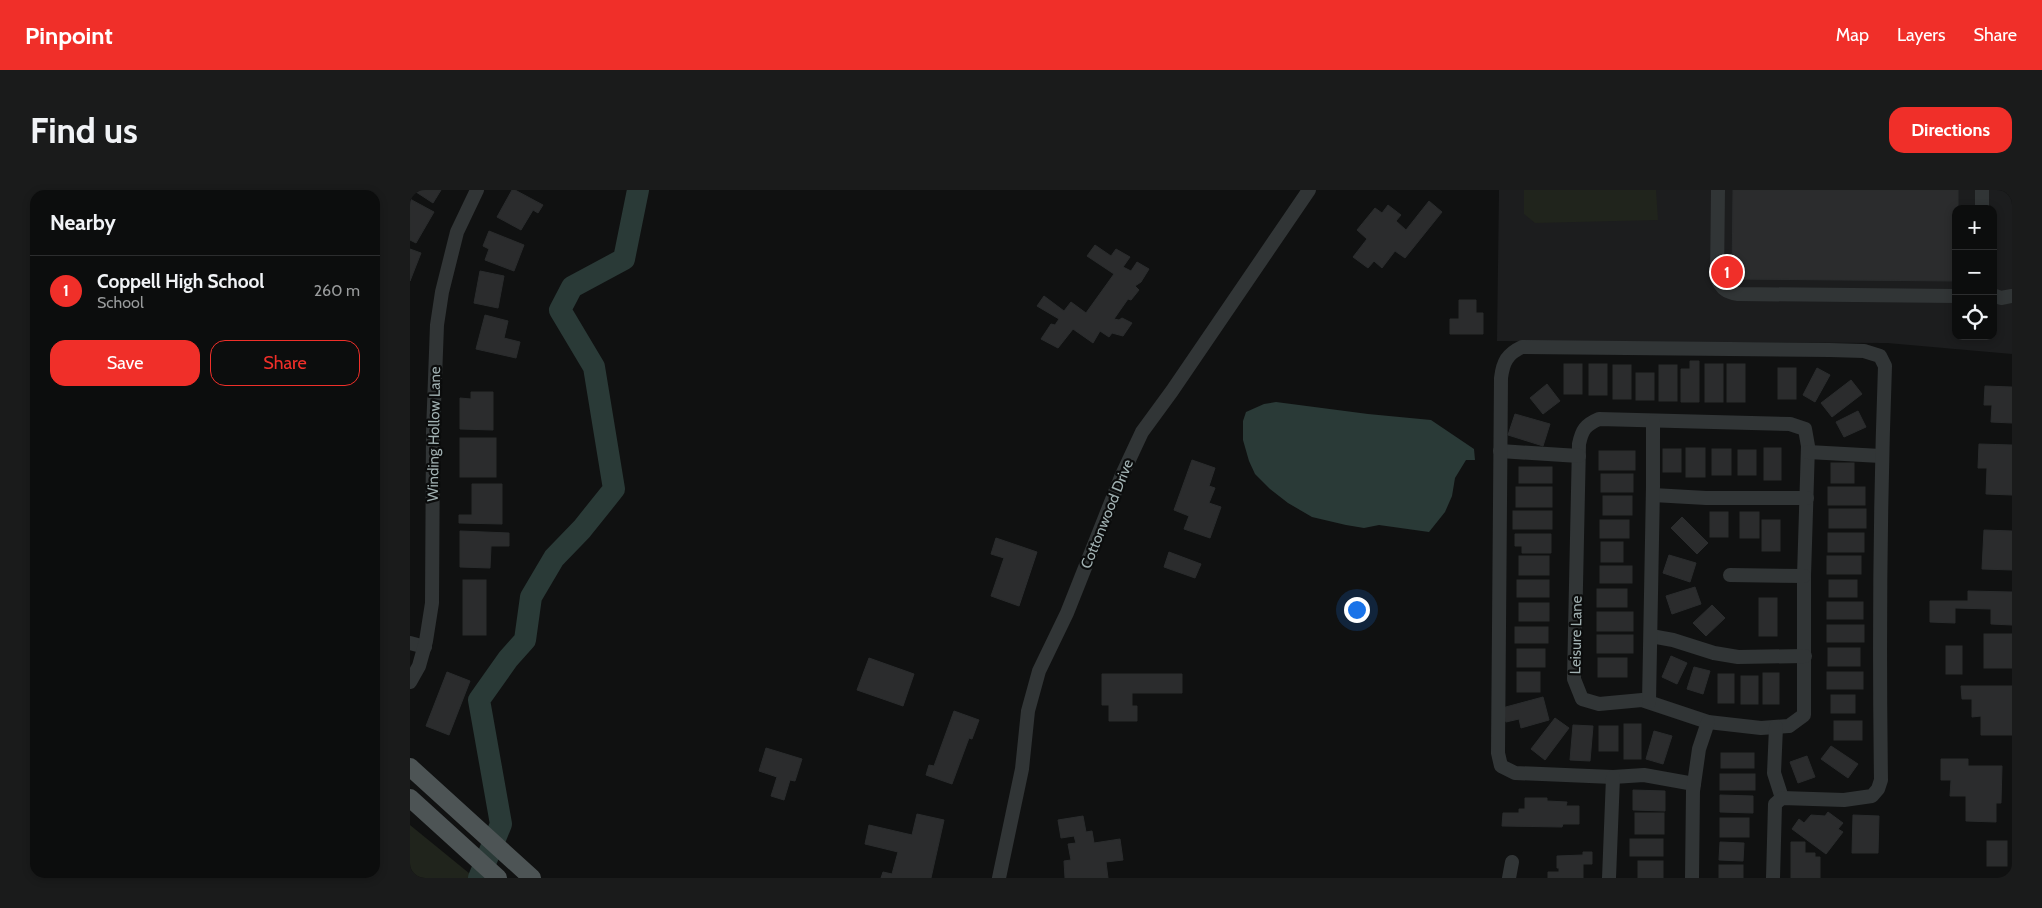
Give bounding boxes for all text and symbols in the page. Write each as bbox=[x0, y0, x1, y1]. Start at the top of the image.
text: Pinpoint bbox=[25, 21, 113, 50]
text: Map bbox=[1836, 24, 1869, 46]
text: Layers bbox=[1897, 24, 1946, 46]
text: Share bbox=[1974, 24, 2017, 46]
button: Directions bbox=[1889, 107, 2012, 153]
text: Find us bbox=[30, 109, 138, 152]
map controls bbox=[1952, 205, 1997, 340]
button: + bbox=[1952, 205, 1997, 250]
text: Nearby bbox=[50, 210, 116, 235]
button: − bbox=[1952, 250, 1997, 295]
pin: 1 bbox=[1711, 253, 1743, 291]
text: Coppell High School bbox=[97, 270, 264, 293]
text: 1 bbox=[63, 281, 69, 300]
text: 260 m bbox=[314, 281, 360, 300]
text: School bbox=[97, 293, 144, 312]
button: locate bbox=[1952, 295, 1997, 340]
button: Save bbox=[50, 340, 200, 386]
button: Share bbox=[210, 340, 360, 386]
street label: Winding Hollow Lane bbox=[424, 366, 444, 502]
street label: Cottonwood Drive bbox=[1077, 456, 1137, 571]
street label: Leisure Lane bbox=[1566, 595, 1586, 674]
your location bbox=[1344, 597, 1370, 623]

